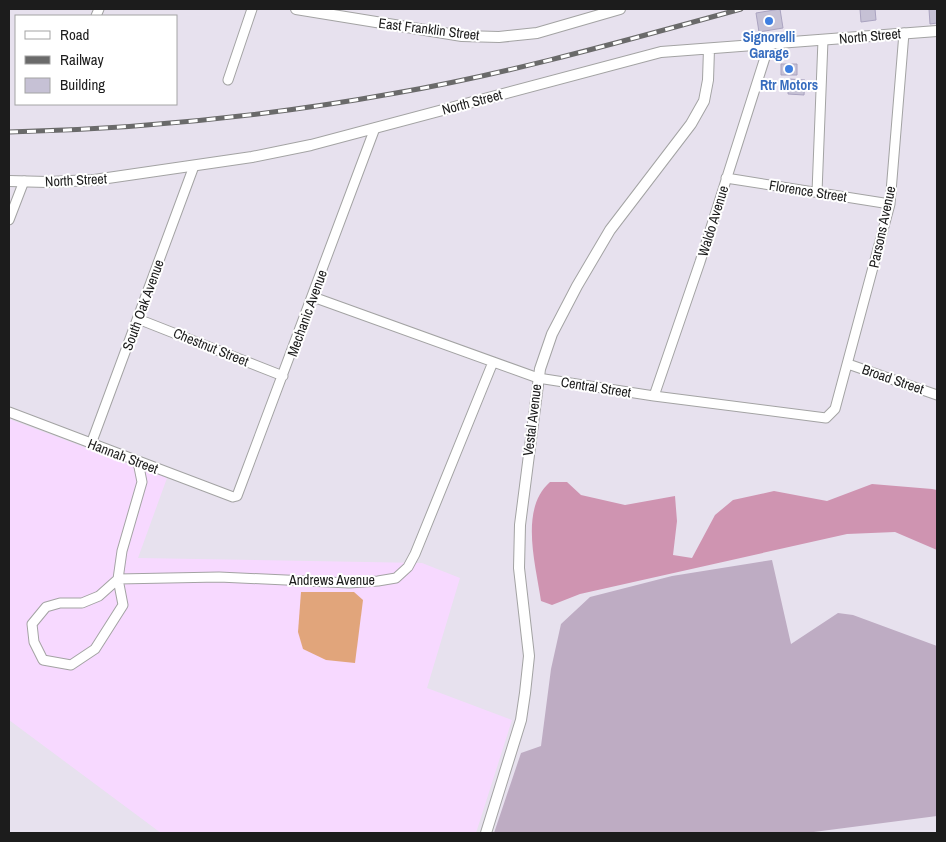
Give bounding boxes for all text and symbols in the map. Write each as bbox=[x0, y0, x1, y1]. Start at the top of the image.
street label: East Franklin Street bbox=[378, 14, 480, 44]
legend bbox=[15, 15, 178, 105]
marker: Signorelli Garage bbox=[763, 15, 775, 27]
text: Road bbox=[60, 24, 89, 45]
street label: North Street bbox=[838, 24, 902, 48]
place label: Signorelli Garage bbox=[743, 28, 795, 62]
text: Railway bbox=[60, 49, 105, 70]
marker: Rtr Motors bbox=[783, 63, 795, 75]
text: Building bbox=[60, 74, 105, 95]
place label: Rtr Motors bbox=[760, 76, 818, 94]
street label: North Street bbox=[440, 85, 504, 119]
street label: North Street bbox=[45, 169, 107, 191]
street label: Florence Street bbox=[768, 176, 848, 206]
street label: Waldo Avenue bbox=[694, 183, 732, 259]
street label: Parsons Avenue bbox=[865, 184, 899, 270]
street label: South Oak Avenue bbox=[118, 257, 168, 353]
street label: Mechanic Avenue bbox=[283, 267, 331, 359]
street label: Chestnut Street bbox=[171, 324, 251, 370]
street label: Broad Street bbox=[860, 360, 926, 398]
street label: Central Street bbox=[560, 373, 632, 401]
street label: Vestal Avenue bbox=[519, 383, 545, 457]
street label: Hannah Street bbox=[85, 434, 161, 478]
street label: Andrews Avenue bbox=[288, 571, 375, 589]

